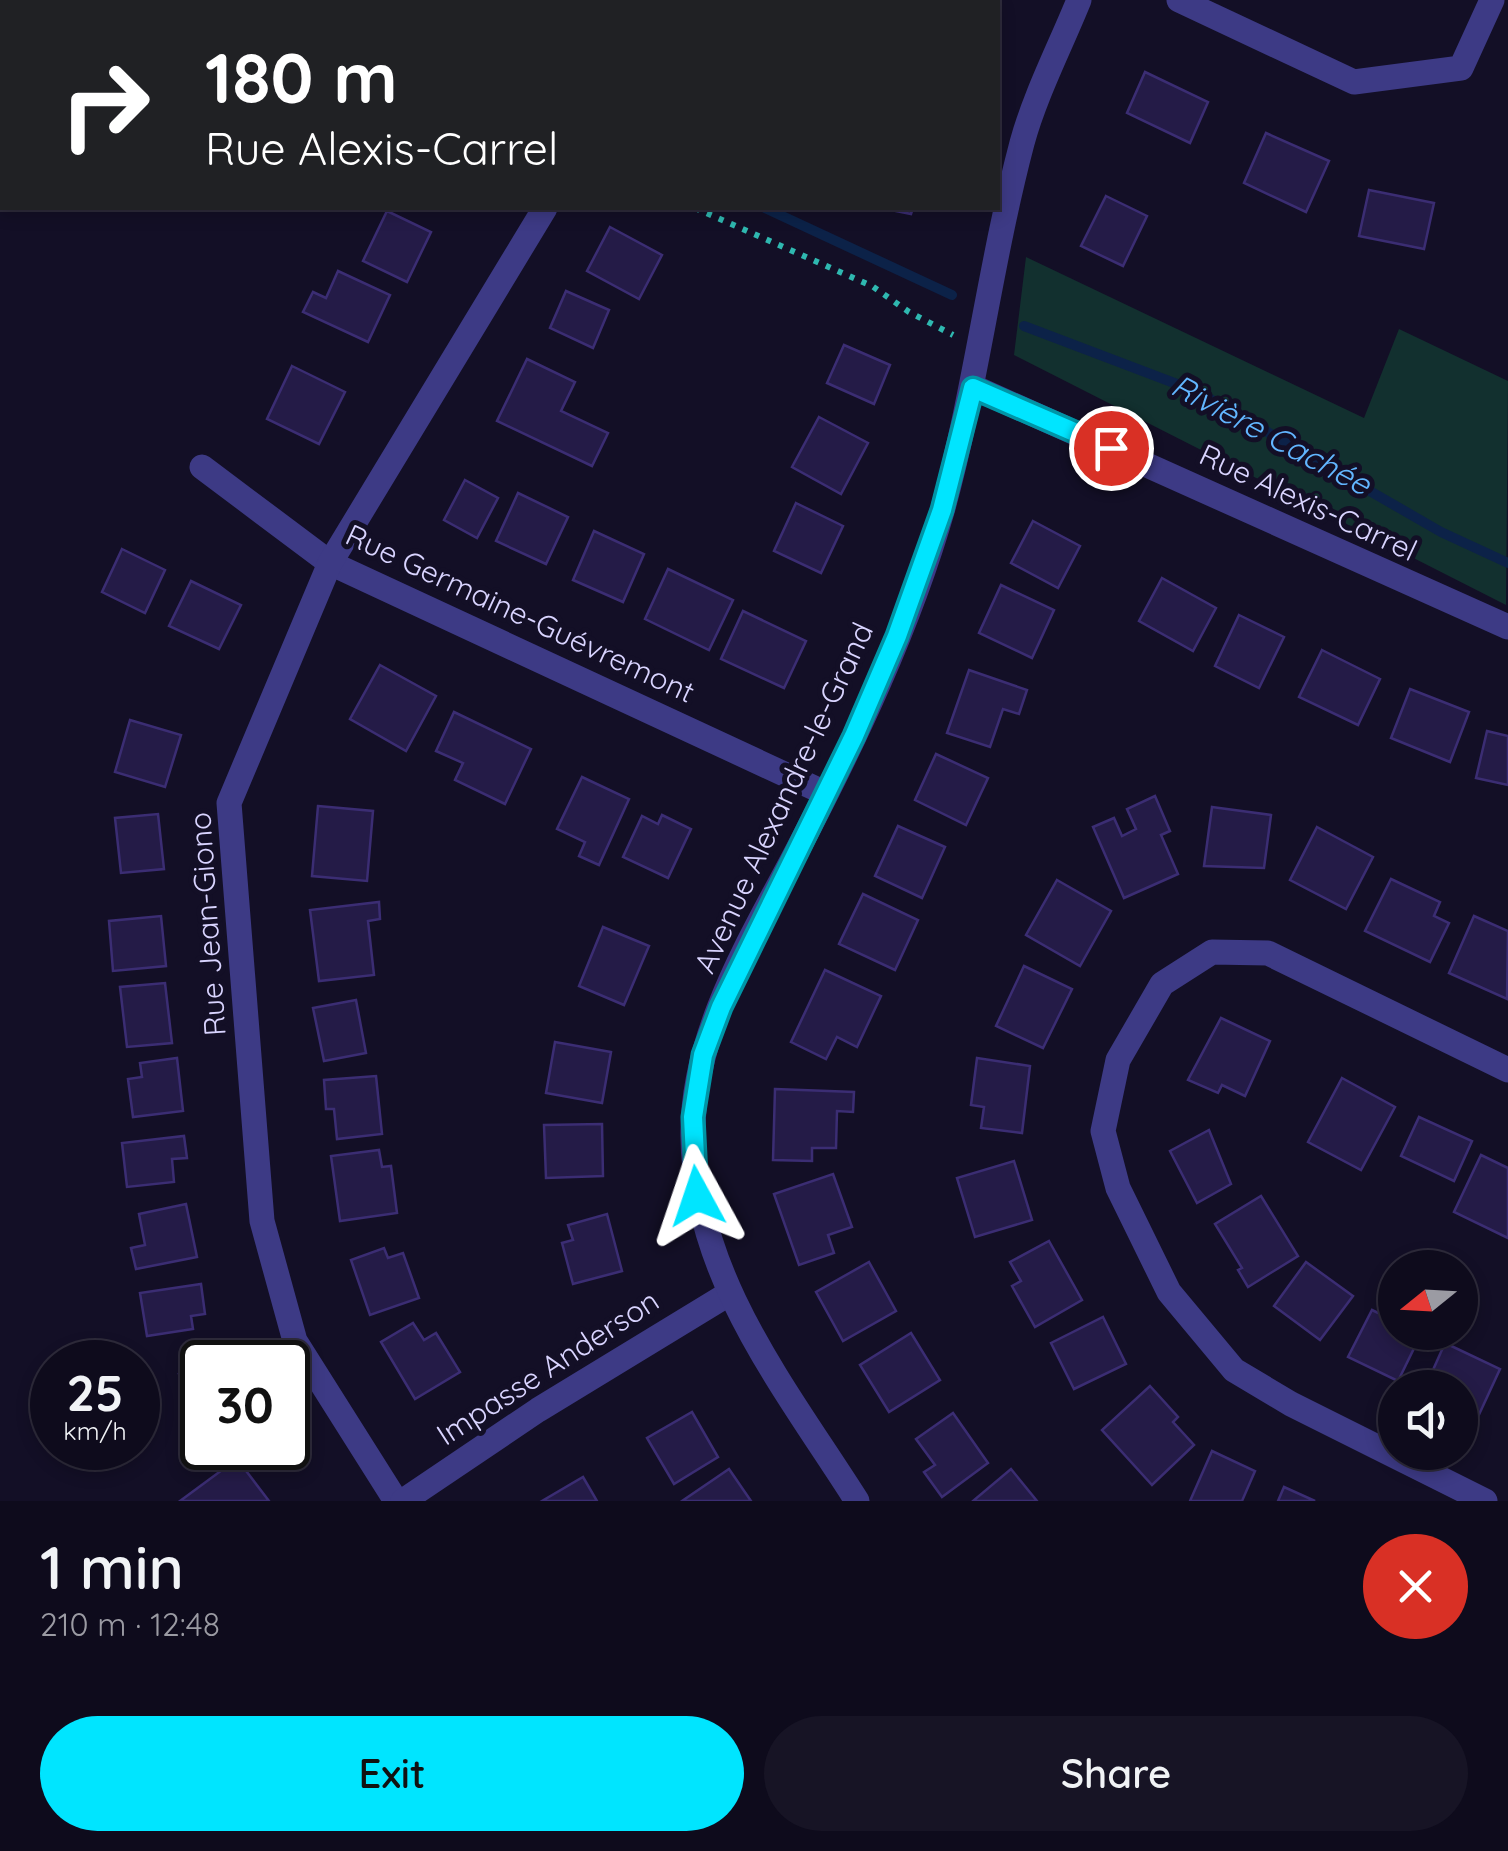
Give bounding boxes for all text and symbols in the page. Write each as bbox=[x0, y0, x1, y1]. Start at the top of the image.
text: 180 m bbox=[205, 33, 398, 121]
icon: right bbox=[40, 40, 170, 170]
text: Rue Alexis-Carrel bbox=[205, 120, 558, 176]
water label: Rivière Cachée bbox=[1165, 365, 1380, 504]
pin bbox=[1069, 406, 1154, 491]
icon: arrive bbox=[1084, 421, 1139, 476]
street label: Rue Alexis-Carrel bbox=[1194, 435, 1423, 569]
street label: Rue Germaine-Guévremont bbox=[340, 515, 701, 711]
street label: Avenue Alexandre-le-Grand bbox=[685, 616, 881, 979]
street label: Rue Jean-Giono bbox=[180, 811, 234, 1037]
position arrow bbox=[645, 1144, 749, 1248]
north arrow bbox=[1378, 1250, 1478, 1350]
map controls bbox=[1378, 1250, 1478, 1470]
street label: Impasse Anderson bbox=[429, 1281, 666, 1453]
speed limit sign: 30 bbox=[180, 1340, 310, 1470]
text: 25 bbox=[66, 1361, 124, 1424]
button: sound bbox=[1378, 1370, 1478, 1470]
text: km/h bbox=[63, 1415, 127, 1446]
text: 1 min bbox=[40, 1529, 184, 1604]
button: close bbox=[1363, 1534, 1468, 1639]
text: 210 m · 12:48 bbox=[40, 1604, 220, 1644]
button: Exit bbox=[40, 1716, 744, 1831]
button: Share bbox=[764, 1716, 1468, 1831]

